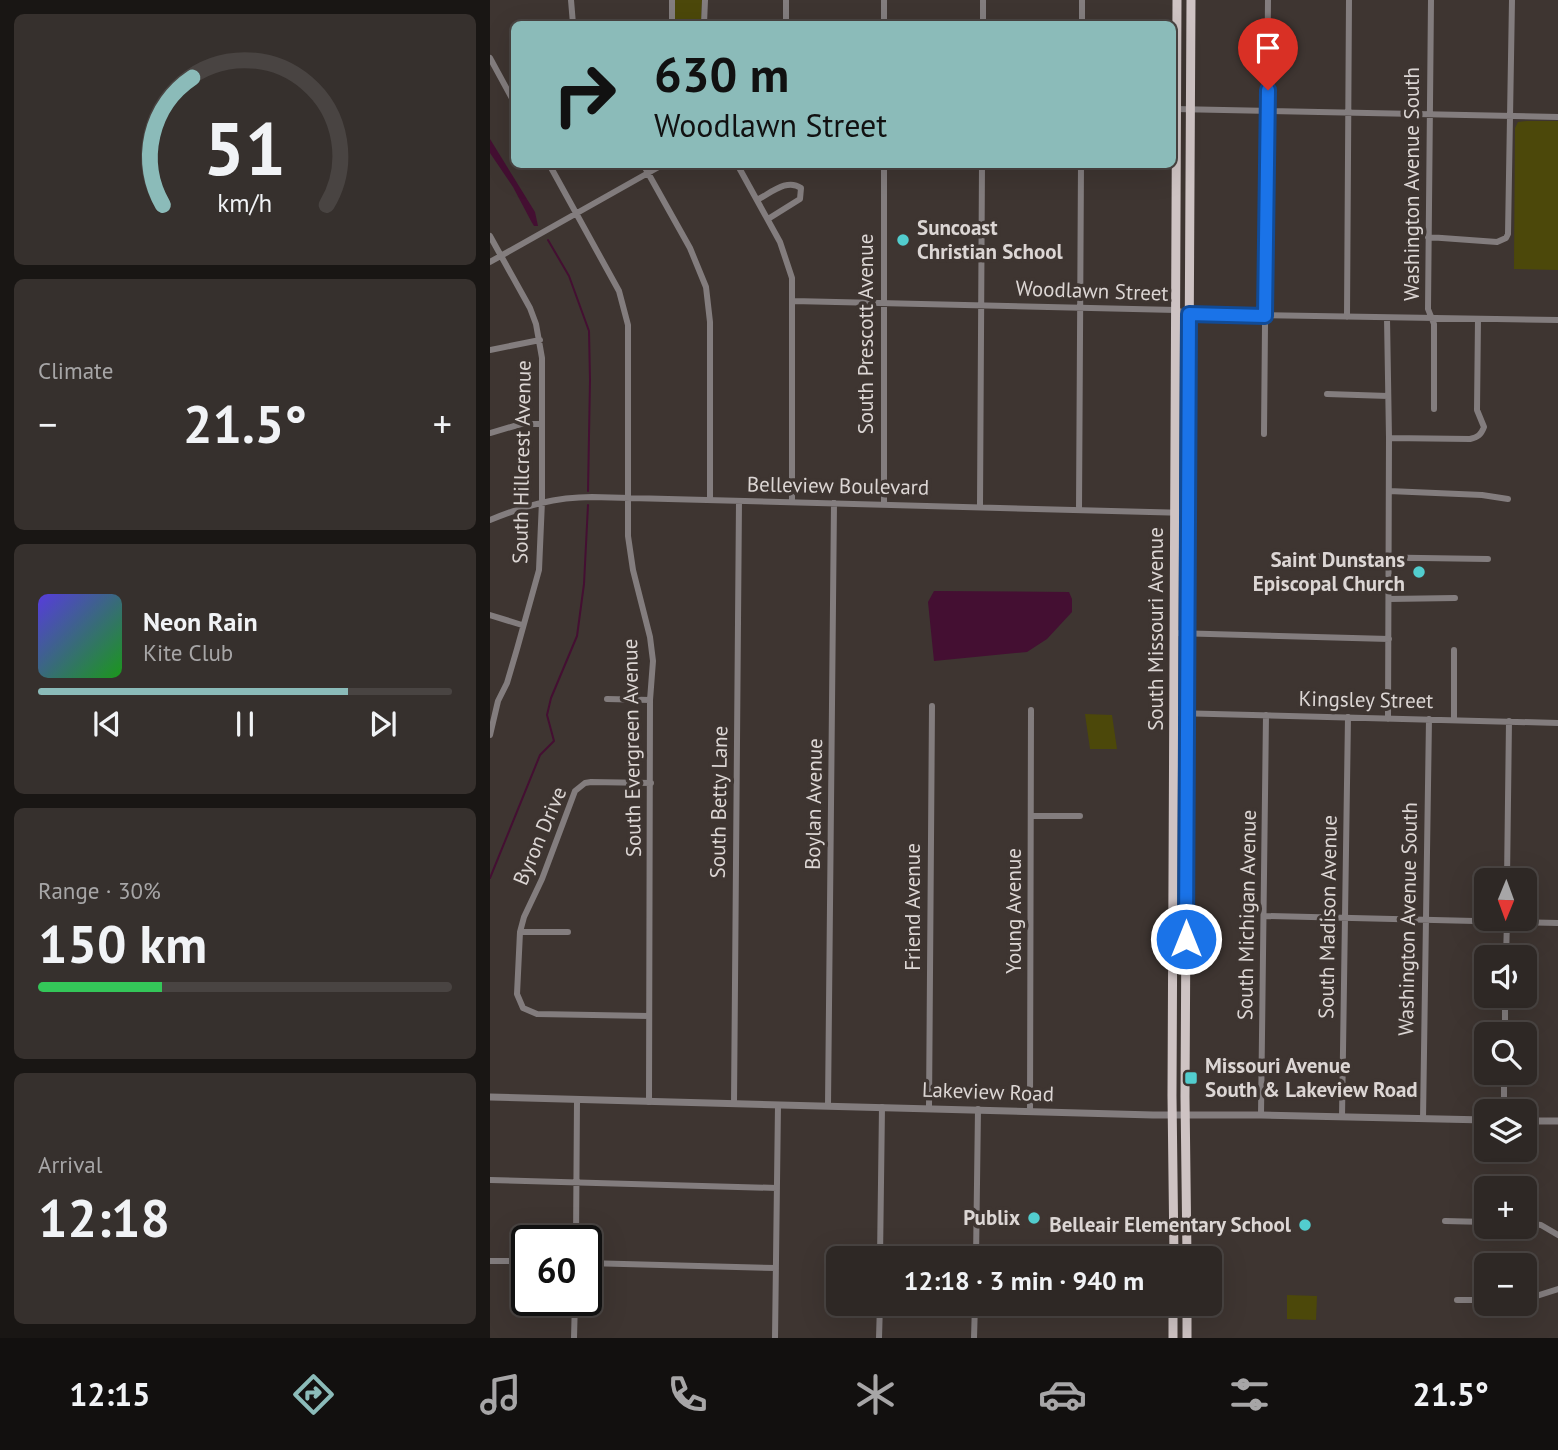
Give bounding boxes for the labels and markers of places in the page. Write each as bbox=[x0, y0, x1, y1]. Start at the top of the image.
pin bbox=[1238, 18, 1298, 90]
place label: Suncoast Christian School bbox=[917, 214, 1063, 265]
marker: Suncoast Christian School bbox=[895, 232, 911, 248]
place label: Saint Dunstans Episcopal Church bbox=[1253, 546, 1405, 597]
marker: Saint Dunstans Episcopal Church bbox=[1411, 564, 1427, 580]
place label: Missouri Avenue South & Lakeview Road bbox=[1205, 1052, 1418, 1103]
marker: Missouri Avenue South & Lakeview Road bbox=[1183, 1070, 1199, 1086]
place label: Publix bbox=[963, 1204, 1020, 1231]
marker: Publix bbox=[1026, 1210, 1042, 1226]
place label: Belleair Elementary School bbox=[1049, 1211, 1292, 1238]
marker: Belleair Elementary School bbox=[1297, 1217, 1313, 1233]

